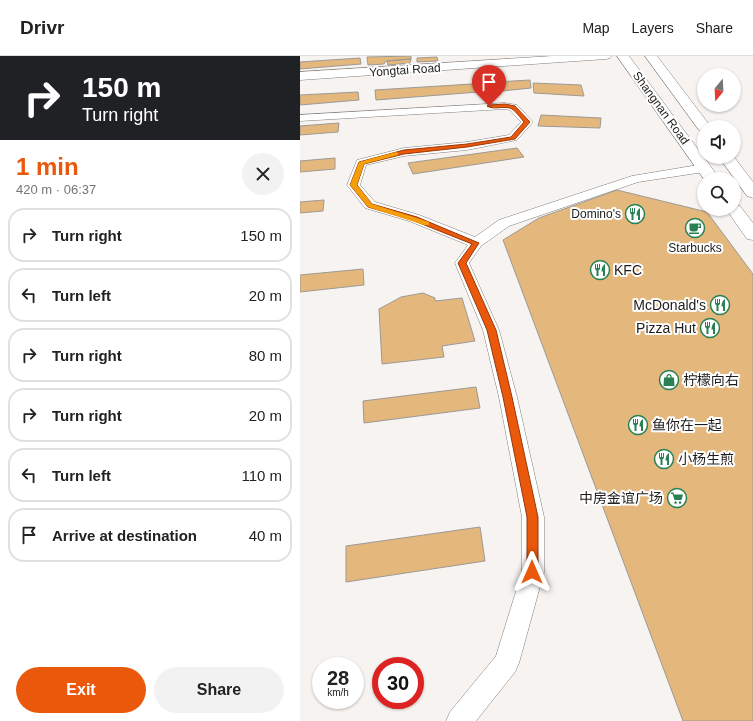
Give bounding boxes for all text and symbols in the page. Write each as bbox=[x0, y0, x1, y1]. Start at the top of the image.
text: Drivr bbox=[20, 17, 64, 38]
text: Map bbox=[582, 20, 610, 36]
text: Layers bbox=[632, 20, 674, 36]
text: Share bbox=[696, 20, 733, 36]
street label: Yongtai Road bbox=[369, 61, 441, 79]
pin bbox=[472, 65, 506, 106]
north arrow bbox=[697, 68, 741, 112]
map controls bbox=[697, 68, 741, 216]
street label: Shangnan Road bbox=[630, 69, 692, 147]
icon: arrive bbox=[478, 71, 500, 93]
icon: right bbox=[16, 72, 68, 124]
text: 150 m bbox=[82, 72, 161, 103]
text: Turn right bbox=[82, 105, 158, 125]
button: sound bbox=[697, 120, 741, 164]
text: 1 min bbox=[16, 153, 79, 180]
button: close bbox=[242, 153, 284, 195]
button: search bbox=[697, 172, 741, 216]
text: 420 m · 06:37 bbox=[16, 182, 96, 197]
restaurant icon: Domino's bbox=[624, 203, 646, 225]
place label: Domino's bbox=[571, 207, 621, 221]
cafe icon: Starbucks bbox=[684, 217, 706, 239]
icon: right bbox=[18, 224, 40, 246]
text: Turn right bbox=[52, 227, 122, 244]
text: 150 m bbox=[240, 227, 282, 244]
place label: Starbucks bbox=[668, 241, 722, 255]
restaurant icon: KFC bbox=[589, 259, 611, 281]
place label: KFC bbox=[614, 262, 642, 278]
icon: left bbox=[18, 284, 40, 306]
text: Turn left bbox=[52, 287, 111, 304]
text: 20 m bbox=[249, 287, 282, 304]
restaurant icon: McDonald's bbox=[709, 294, 731, 316]
place label: McDonald's bbox=[633, 297, 706, 313]
restaurant icon: Pizza Hut bbox=[699, 317, 721, 339]
place label: Pizza Hut bbox=[636, 320, 696, 336]
icon: right bbox=[18, 344, 40, 366]
text: Turn right bbox=[52, 347, 122, 364]
text: 80 m bbox=[249, 347, 282, 364]
shop icon: 柠檬向右 bbox=[658, 369, 680, 391]
place label: 柠檬向右 bbox=[683, 372, 739, 388]
icon: right bbox=[18, 404, 40, 426]
text: Turn right bbox=[52, 407, 122, 424]
text: 20 m bbox=[249, 407, 282, 424]
restaurant icon: 鱼你在一起 bbox=[627, 414, 649, 436]
place label: 鱼你在一起 bbox=[652, 417, 722, 433]
restaurant icon: 小杨生煎 bbox=[653, 448, 675, 470]
place label: 小杨生煎 bbox=[678, 451, 734, 467]
icon: left bbox=[18, 464, 40, 486]
text: Turn left bbox=[52, 467, 111, 484]
text: 110 m bbox=[241, 467, 282, 484]
supermarket icon: 中房金谊广场 bbox=[666, 487, 688, 509]
place label: 中房金谊广场 bbox=[579, 490, 663, 506]
icon: arrive bbox=[18, 524, 40, 546]
text: Arrive at destination bbox=[52, 527, 197, 544]
text: 40 m bbox=[249, 527, 282, 544]
position arrow bbox=[511, 551, 553, 593]
speed limit sign: 30 bbox=[372, 657, 424, 709]
button: Exit bbox=[16, 667, 146, 713]
button: Share bbox=[154, 667, 284, 713]
text: 28 bbox=[327, 667, 349, 689]
text: km/h bbox=[327, 687, 349, 698]

